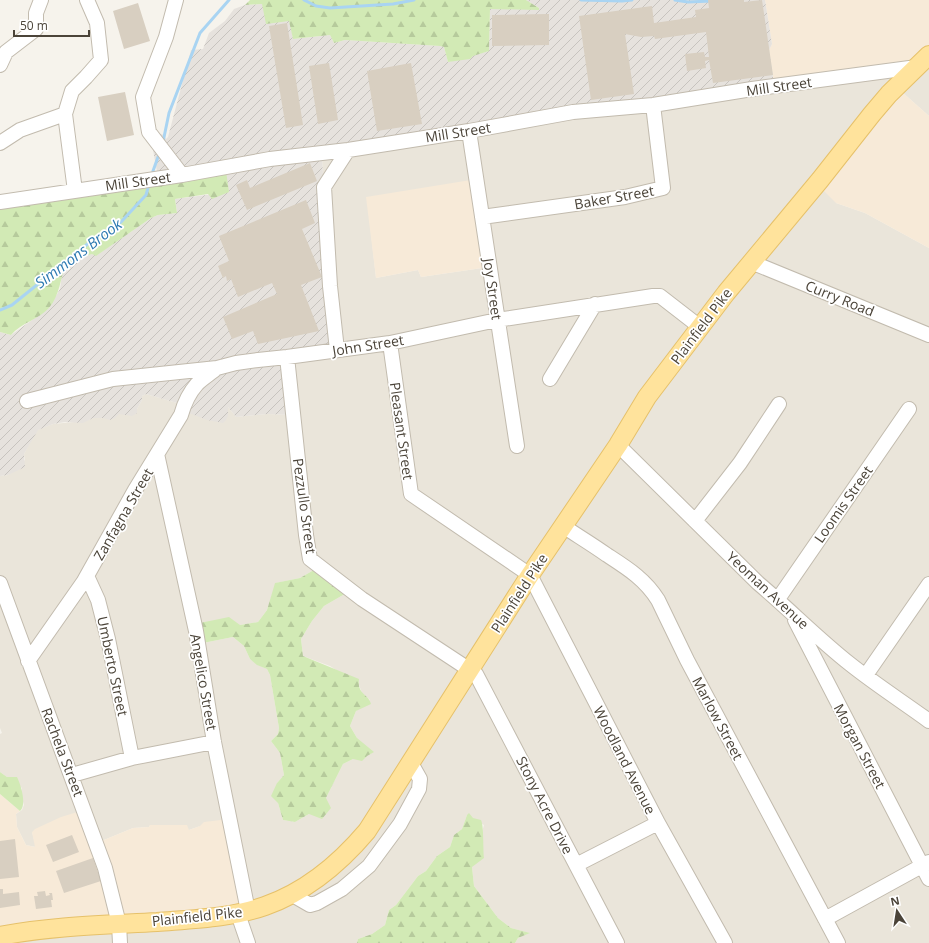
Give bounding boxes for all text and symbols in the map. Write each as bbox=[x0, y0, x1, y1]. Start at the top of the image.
scale bar bbox=[14, 12, 89, 38]
text: 50 m bbox=[20, 17, 48, 34]
street label: Mill Street bbox=[745, 72, 813, 100]
street label: Mill Street bbox=[424, 117, 492, 147]
street label: Mill Street bbox=[104, 167, 172, 195]
street label: Baker Street bbox=[573, 181, 655, 213]
water label: Simmons Brook bbox=[30, 213, 126, 292]
street label: Joy Street bbox=[479, 255, 507, 321]
street label: Curry Road bbox=[803, 276, 877, 320]
street label: Plainfield Pike bbox=[666, 284, 736, 368]
street label: John Street bbox=[329, 330, 405, 360]
street label: Pleasant Street bbox=[386, 381, 418, 481]
street label: Pezzullo Street bbox=[289, 457, 321, 555]
street label: Loomis Street bbox=[809, 462, 877, 546]
street label: Zanfagna Street bbox=[89, 464, 157, 564]
street label: Yeoman Avenue bbox=[723, 547, 813, 633]
street label: Plainfield Pike bbox=[486, 550, 552, 636]
street label: Umberto Street bbox=[93, 614, 133, 718]
street label: Angelico Street bbox=[186, 632, 222, 732]
street label: Marlow Street bbox=[688, 673, 748, 763]
street label: Morgan Street bbox=[830, 700, 890, 792]
street label: Woodland Avenue bbox=[589, 703, 661, 818]
street label: Rachela Street bbox=[37, 705, 89, 799]
street label: Stony Acre Drive bbox=[512, 753, 578, 857]
north arrow bbox=[877, 891, 917, 931]
text: N bbox=[889, 892, 901, 909]
street label: Plainfield Pike bbox=[151, 902, 243, 930]

